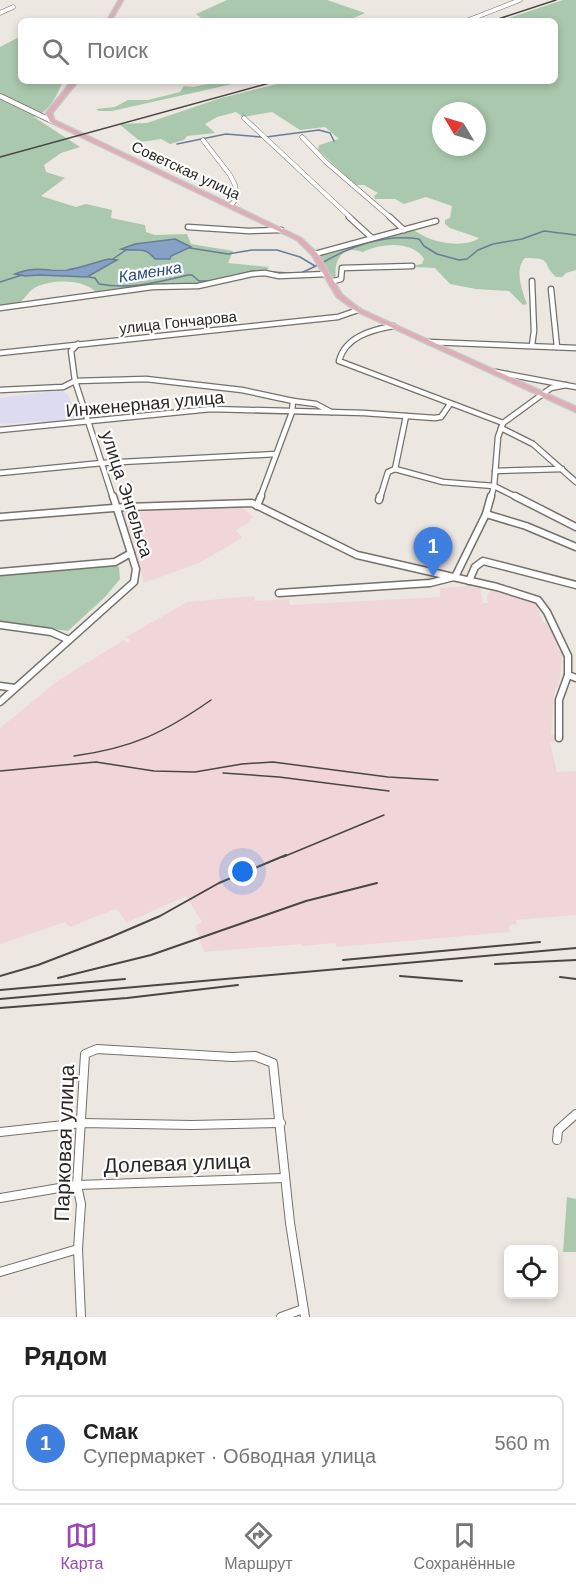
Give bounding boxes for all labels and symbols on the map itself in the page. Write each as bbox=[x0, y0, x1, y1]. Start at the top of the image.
north arrow bbox=[432, 102, 486, 156]
street label: Советская улица bbox=[129, 137, 244, 203]
water label: Каменка bbox=[117, 259, 183, 285]
street label: улица Гончарова bbox=[118, 307, 238, 337]
street label: Инженерная улица bbox=[65, 387, 226, 421]
street label: улица Энгельса bbox=[97, 428, 157, 561]
pin: 1 bbox=[414, 528, 452, 577]
your location bbox=[228, 857, 257, 886]
street label: Парковая улица bbox=[50, 1064, 78, 1222]
street label: Долевая улица bbox=[103, 1149, 251, 1177]

